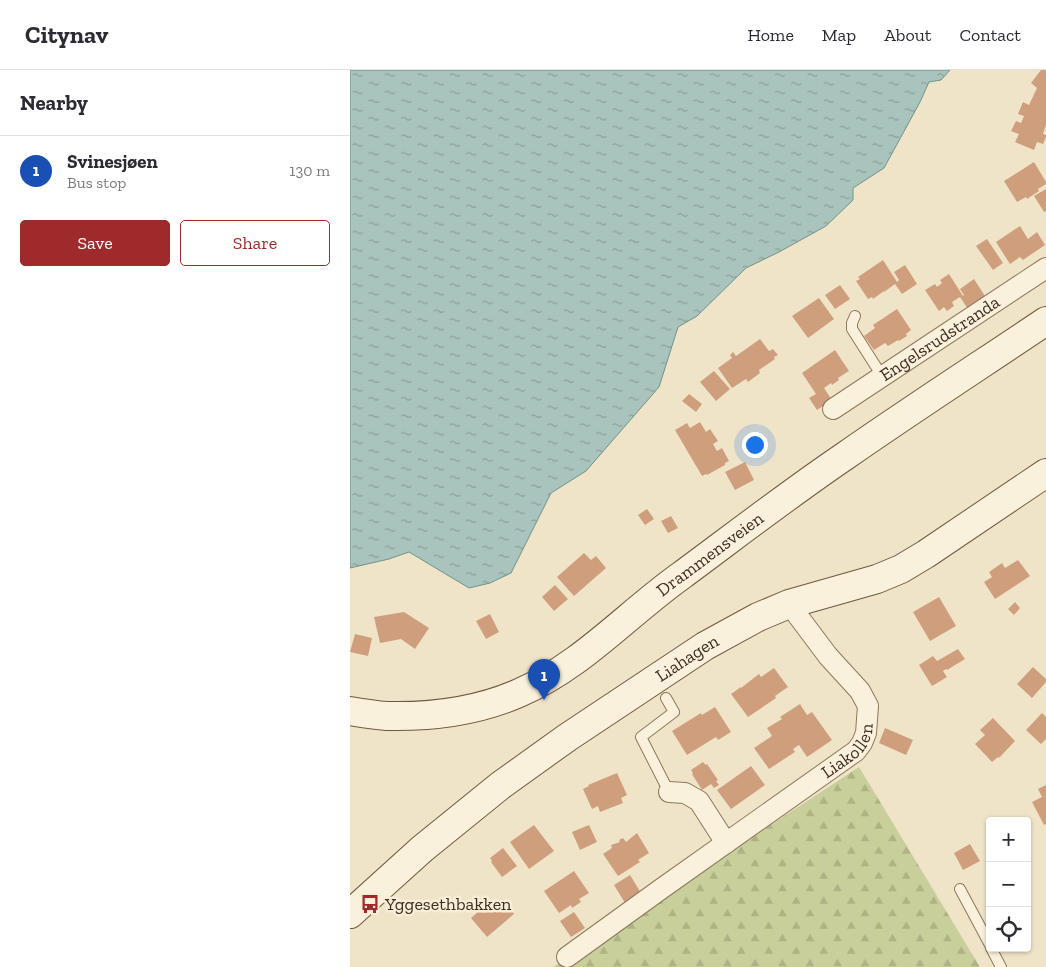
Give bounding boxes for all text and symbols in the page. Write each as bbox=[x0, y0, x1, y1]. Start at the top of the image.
text: Citynav bbox=[25, 20, 108, 49]
text: Home bbox=[747, 24, 794, 46]
text: Map bbox=[822, 24, 856, 46]
text: About bbox=[884, 24, 931, 46]
text: Contact bbox=[959, 24, 1021, 46]
text: Nearby bbox=[20, 90, 88, 115]
text: Svinesjøen bbox=[67, 150, 158, 173]
text: 1 bbox=[33, 161, 39, 180]
text: 130 m bbox=[289, 161, 330, 180]
text: Bus stop bbox=[67, 173, 126, 192]
button: Save bbox=[20, 220, 170, 266]
button: Share bbox=[180, 220, 330, 266]
street label: Engelsrudstranda bbox=[876, 291, 1004, 386]
your location bbox=[742, 432, 768, 458]
street label: Drammensveien bbox=[652, 507, 768, 601]
street label: Liahagen bbox=[651, 629, 723, 687]
pin: 1 bbox=[528, 659, 560, 700]
street label: Liakollen bbox=[817, 722, 878, 783]
map controls bbox=[986, 817, 1031, 952]
button: + bbox=[986, 817, 1031, 862]
button: − bbox=[986, 862, 1031, 907]
bus stop icon: Yggesethbakken bbox=[359, 893, 381, 915]
place label: Yggesethbakken bbox=[384, 893, 512, 915]
button: locate bbox=[986, 907, 1031, 952]

